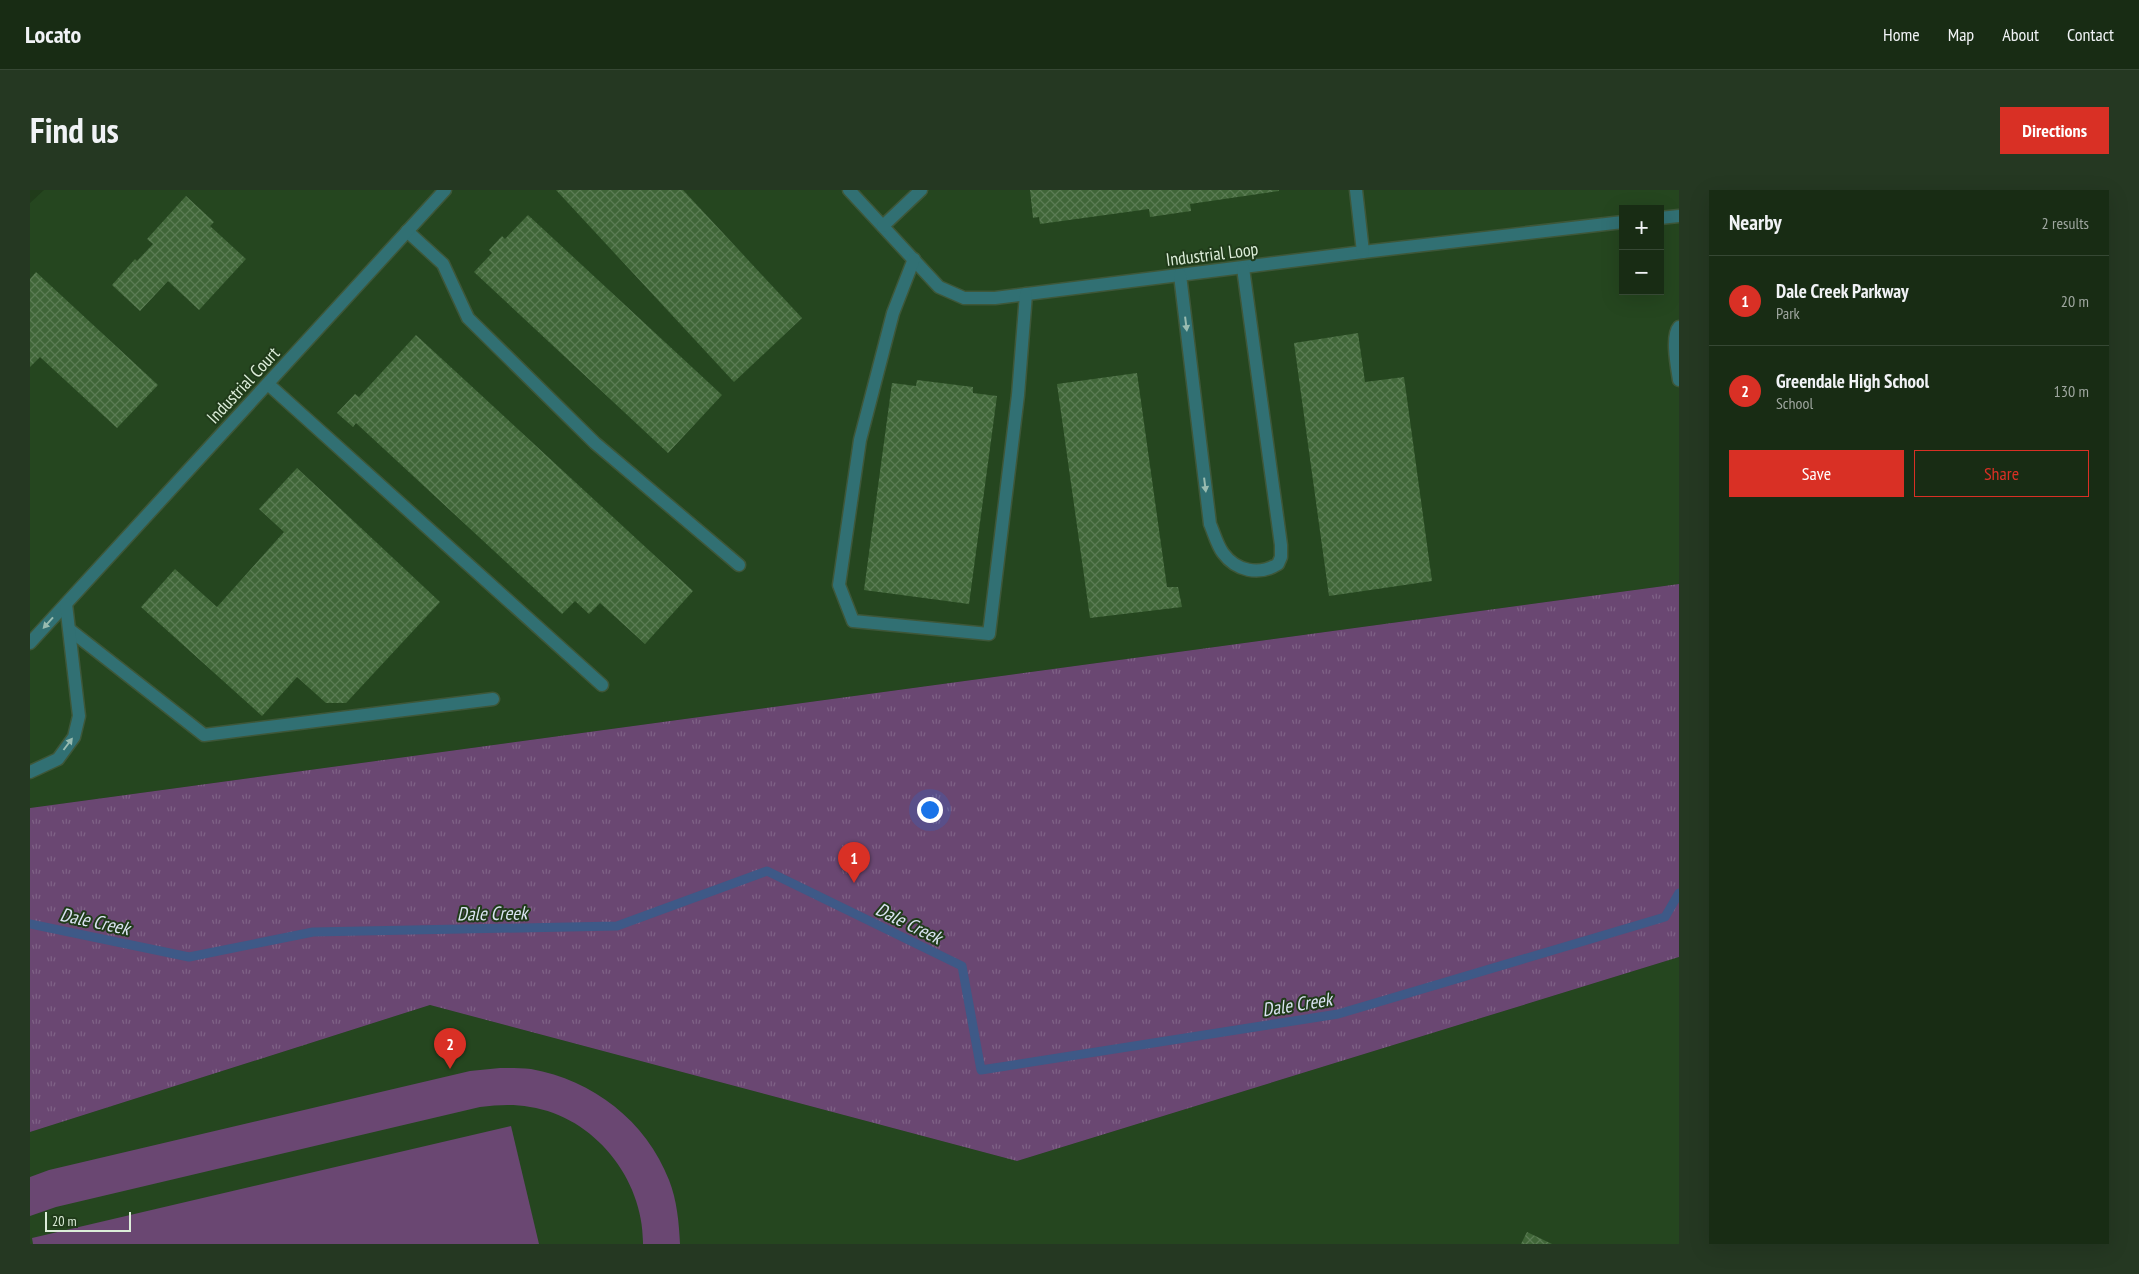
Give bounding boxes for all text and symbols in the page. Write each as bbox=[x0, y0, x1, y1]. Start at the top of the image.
text: Locato bbox=[25, 19, 81, 50]
text: Home bbox=[1883, 23, 1920, 46]
text: Map bbox=[1948, 23, 1974, 46]
text: About bbox=[2002, 23, 2039, 46]
text: Contact bbox=[2067, 23, 2114, 46]
text: Find us bbox=[30, 107, 119, 153]
button: Directions bbox=[2000, 107, 2109, 154]
map controls bbox=[1619, 205, 1664, 295]
button: + bbox=[1619, 205, 1664, 250]
text: Nearby bbox=[1729, 209, 1782, 236]
text: 2 results bbox=[2042, 213, 2089, 233]
street label: Industrial Loop bbox=[1165, 237, 1260, 271]
button: − bbox=[1619, 250, 1664, 295]
text: Dale Creek Parkway bbox=[1776, 279, 1909, 303]
text: 1 bbox=[1741, 291, 1749, 311]
text: 20 m bbox=[2061, 291, 2089, 311]
text: Park bbox=[1776, 303, 1800, 323]
one-way arrow bbox=[1182, 316, 1190, 332]
street label: Industrial Court bbox=[202, 342, 284, 428]
text: Greendale High School bbox=[1776, 369, 1929, 393]
text: 2 bbox=[1741, 381, 1749, 401]
text: 130 m bbox=[2054, 381, 2089, 401]
text: School bbox=[1776, 393, 1813, 413]
button: Save bbox=[1729, 450, 1904, 497]
button: Share bbox=[1914, 450, 2089, 497]
one-way arrow bbox=[1201, 477, 1209, 493]
one-way arrow bbox=[42, 617, 54, 629]
one-way arrow bbox=[63, 738, 74, 751]
your location bbox=[917, 797, 943, 823]
pin: 1 bbox=[838, 842, 870, 883]
water label: Dale Creek bbox=[872, 897, 948, 950]
water label: Dale Creek bbox=[457, 900, 530, 926]
water label: Dale Creek bbox=[58, 902, 135, 941]
water label: Dale Creek bbox=[1260, 986, 1336, 1021]
pin: 2 bbox=[434, 1028, 466, 1069]
scale bar bbox=[45, 1209, 131, 1232]
text: 20 m bbox=[52, 1212, 77, 1230]

